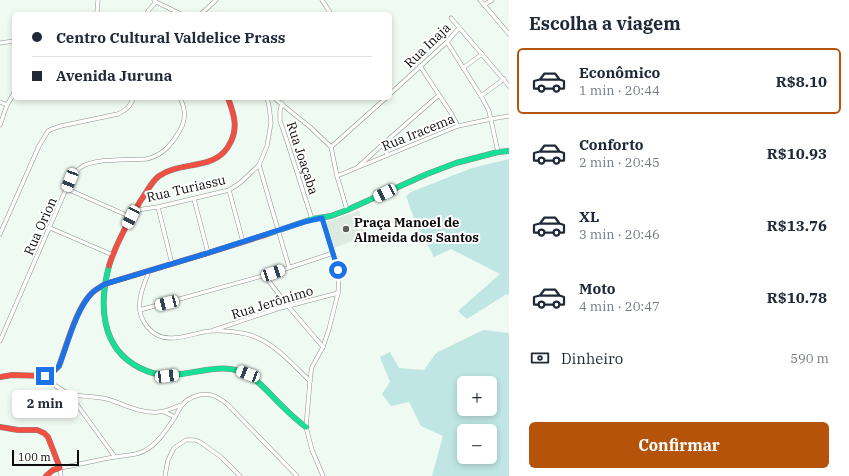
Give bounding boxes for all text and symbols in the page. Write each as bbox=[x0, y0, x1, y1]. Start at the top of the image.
text: Escolha a viagem bbox=[529, 12, 681, 35]
street label: Rua Inaja bbox=[401, 19, 454, 72]
text: Centro Cultural Valdelice Prass bbox=[56, 28, 285, 47]
icon: car bbox=[531, 63, 567, 99]
text: Econômico bbox=[579, 63, 660, 82]
text: Avenida Juruna bbox=[56, 66, 172, 85]
text: R$8.10 bbox=[776, 72, 827, 91]
text: 1 min · 20:44 bbox=[579, 82, 660, 99]
street label: Rua Iracema bbox=[379, 110, 457, 155]
street label: Rua Joaçaba bbox=[283, 119, 322, 197]
icon: car bbox=[531, 135, 567, 171]
text: Conforto bbox=[579, 135, 644, 154]
text: R$10.93 bbox=[767, 144, 827, 163]
text: 2 min · 20:45 bbox=[579, 154, 660, 171]
car bbox=[60, 167, 80, 193]
street label: Rua Turiassu bbox=[145, 171, 227, 206]
car bbox=[372, 182, 398, 204]
street label: Rua Orion bbox=[20, 195, 61, 258]
car bbox=[120, 204, 142, 230]
icon: car bbox=[531, 207, 567, 243]
text: XL bbox=[579, 207, 599, 226]
place label: Praça Manoel de Almeida dos Santos bbox=[354, 214, 479, 246]
text: R$13.76 bbox=[767, 216, 827, 235]
marker: Praça Manoel de Almeida dos Santos bbox=[341, 224, 351, 234]
text: 3 min · 20:46 bbox=[579, 226, 660, 243]
route start bbox=[329, 261, 347, 279]
car bbox=[260, 263, 286, 283]
icon: car bbox=[531, 279, 567, 315]
text: Moto bbox=[579, 279, 616, 298]
street label: Rua Jerônimo bbox=[229, 282, 315, 323]
text: R$10.78 bbox=[767, 288, 827, 307]
car bbox=[154, 294, 180, 312]
text: 4 min · 20:47 bbox=[579, 298, 660, 315]
icon: cash bbox=[529, 347, 551, 369]
text: Dinheiro bbox=[561, 349, 623, 368]
text: 590 m bbox=[790, 350, 829, 367]
car bbox=[235, 364, 261, 384]
route end bbox=[36, 367, 54, 385]
car bbox=[154, 369, 180, 383]
map controls bbox=[457, 376, 497, 464]
button: + bbox=[457, 376, 497, 416]
callout: 2 min bbox=[12, 390, 78, 418]
text: 2 min bbox=[27, 395, 63, 412]
button: Confirmar bbox=[529, 422, 829, 468]
button: − bbox=[457, 424, 497, 464]
scale bar bbox=[12, 448, 79, 467]
text: 100 m bbox=[18, 450, 51, 464]

